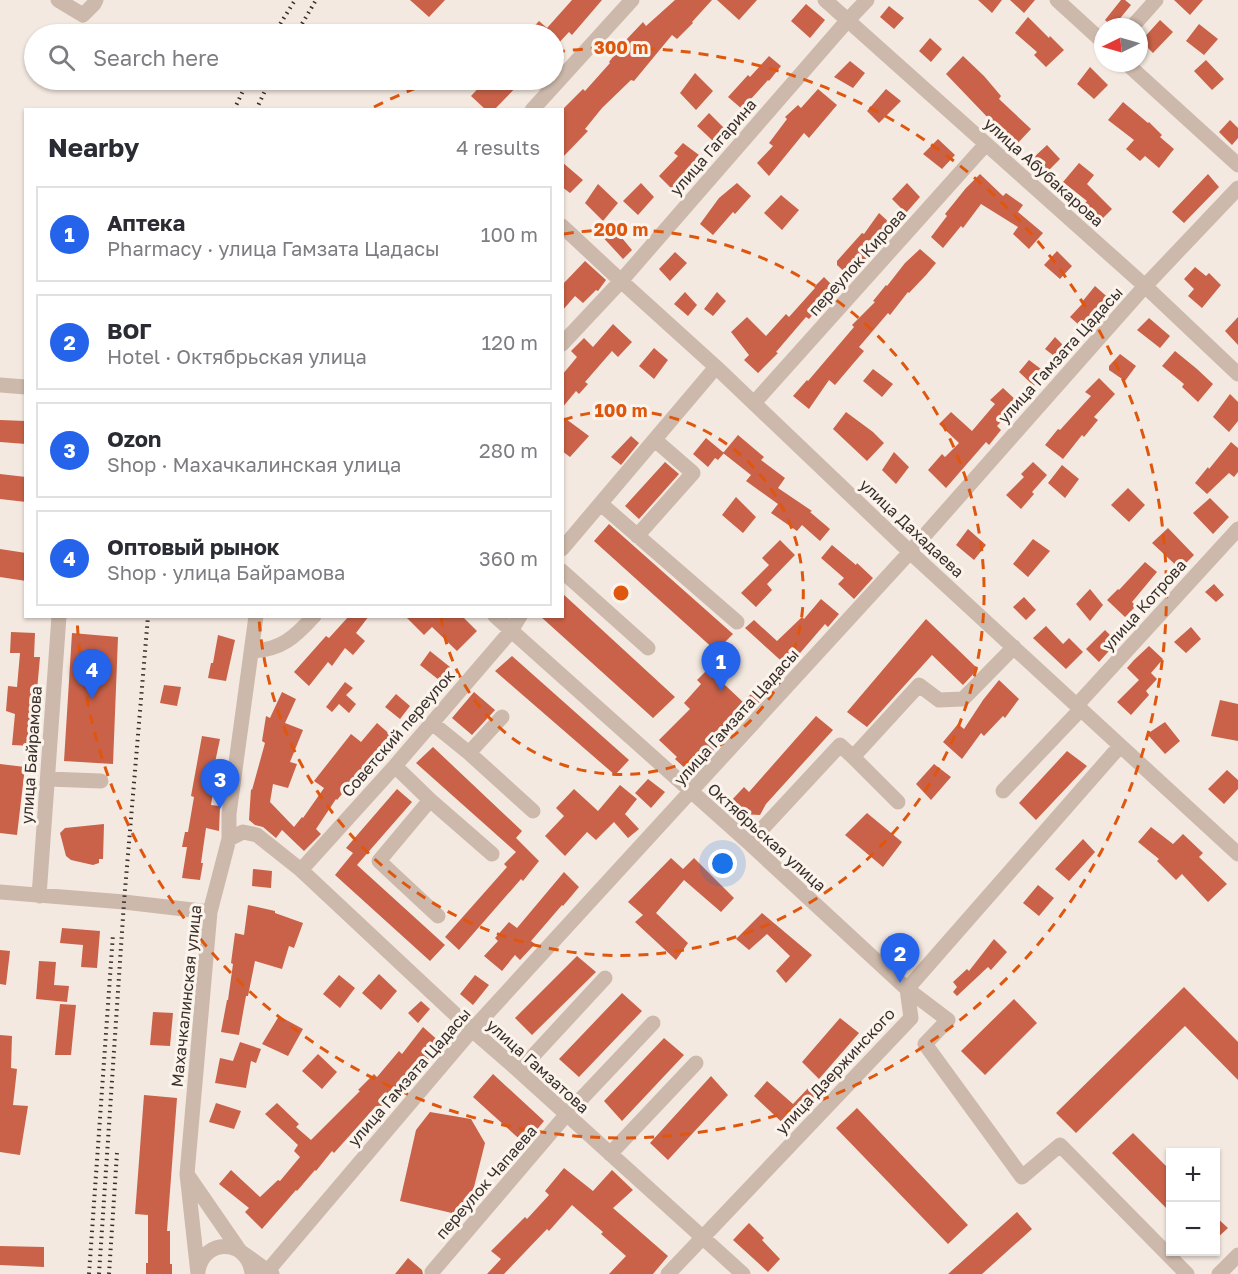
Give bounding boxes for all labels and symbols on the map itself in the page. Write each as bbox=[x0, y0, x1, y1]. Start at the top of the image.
north arrow bbox=[1094, 18, 1148, 72]
text: 300 m bbox=[594, 36, 648, 58]
street label: улица Гагарина bbox=[666, 94, 760, 200]
street label: улица Абубакарова bbox=[980, 113, 1108, 231]
street label: переулок Кирова bbox=[804, 204, 910, 320]
text: 200 m bbox=[594, 218, 648, 240]
street label: улица Гамзата Цадасы bbox=[993, 282, 1127, 428]
text: 100 m bbox=[595, 399, 647, 421]
street label: улица Дахадаева bbox=[856, 474, 968, 582]
street label: улица Котрова bbox=[1098, 555, 1190, 655]
centre of rings bbox=[611, 583, 631, 603]
pin: 1 bbox=[702, 642, 740, 691]
street label: улица Гамзата Цадасы bbox=[669, 644, 803, 790]
pin: 4 bbox=[72, 650, 112, 699]
street label: Советский переулок bbox=[337, 665, 459, 801]
street label: улица Байрамова bbox=[16, 685, 46, 825]
pin: 3 bbox=[200, 760, 240, 809]
street label: Октябрьская улица bbox=[704, 779, 830, 895]
your location bbox=[708, 849, 737, 878]
street label: Махачкалинская улица bbox=[166, 904, 206, 1088]
pin: 2 bbox=[880, 934, 920, 983]
street label: улица Гамзата Цадасы bbox=[343, 1004, 475, 1150]
street label: улица Дзержинского bbox=[771, 1004, 899, 1138]
street label: улица Гамзатова bbox=[482, 1015, 594, 1117]
street label: переулок Чапаева bbox=[431, 1121, 541, 1243]

